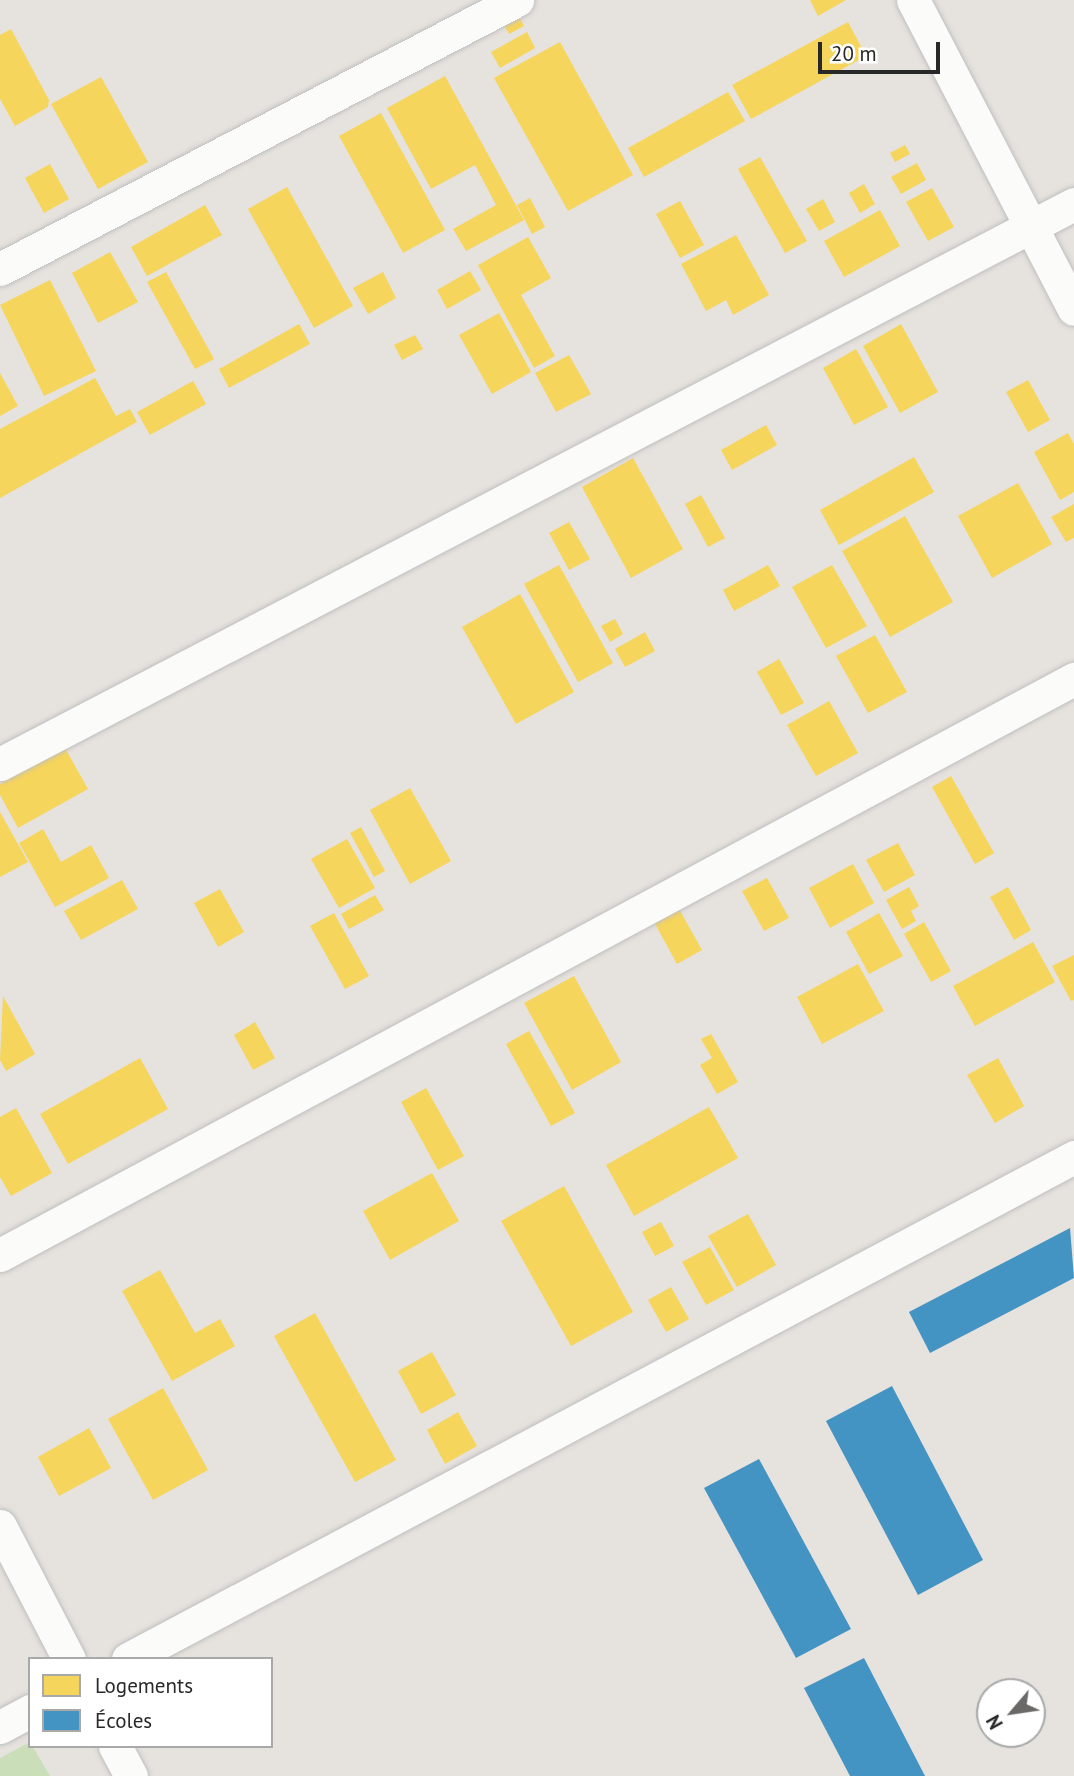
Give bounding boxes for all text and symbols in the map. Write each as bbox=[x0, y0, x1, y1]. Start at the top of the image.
scale bar bbox=[822, 28, 944, 72]
text: 20 m bbox=[831, 40, 877, 67]
legend bbox=[28, 1657, 273, 1748]
text: Logements bbox=[95, 1672, 193, 1699]
north arrow bbox=[976, 1678, 1046, 1748]
text: Écoles bbox=[95, 1707, 152, 1734]
text: N bbox=[981, 1711, 1008, 1733]

